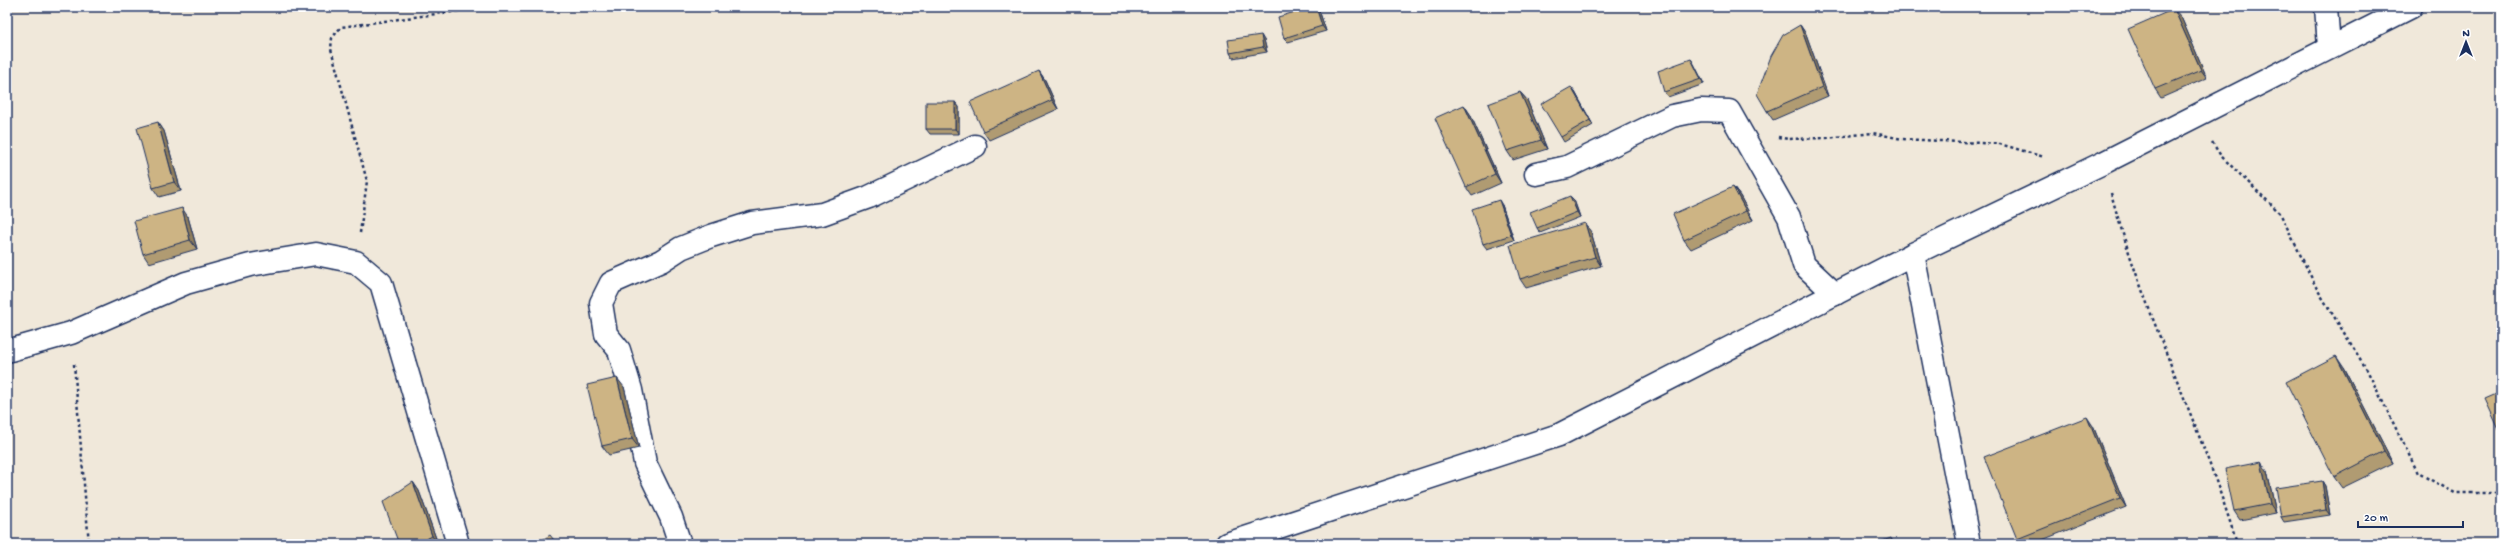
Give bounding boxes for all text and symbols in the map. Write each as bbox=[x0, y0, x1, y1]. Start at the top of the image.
north arrow bbox=[2446, 22, 2486, 62]
text: N bbox=[2462, 28, 2470, 40]
scale bar bbox=[2358, 503, 2463, 529]
text: 20 m bbox=[2364, 512, 2389, 526]

